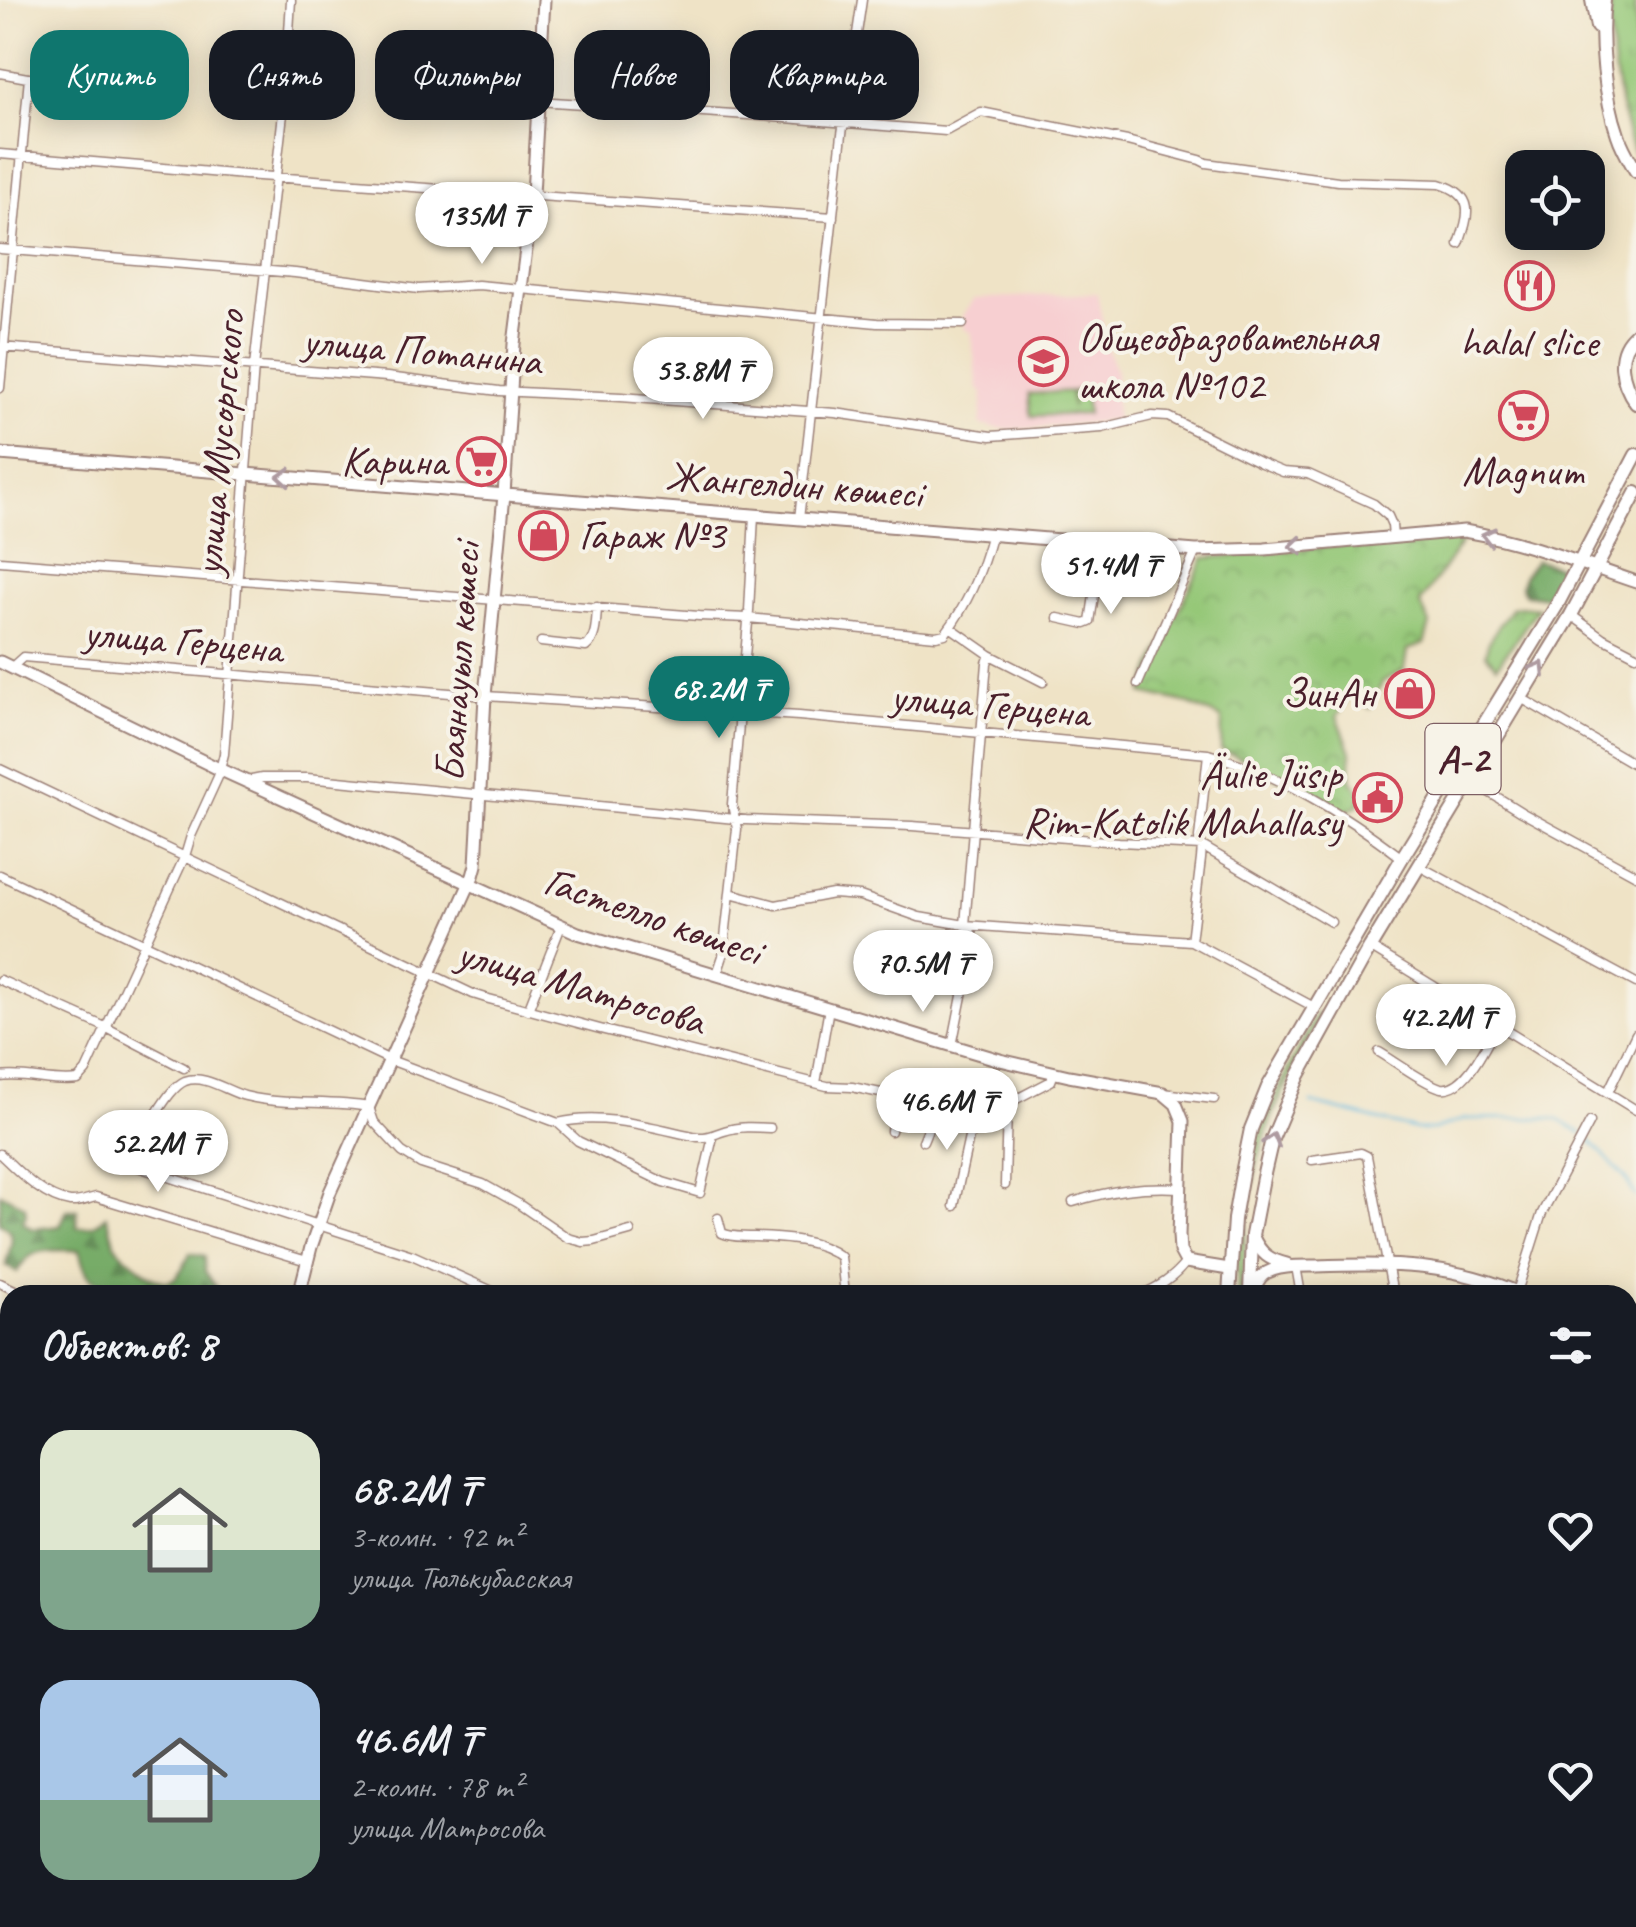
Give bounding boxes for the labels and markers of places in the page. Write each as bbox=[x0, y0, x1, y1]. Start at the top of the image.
pin: 135M ₸ bbox=[401, 182, 563, 267]
restaurant icon: halal slice bbox=[1503, 260, 1555, 312]
place label: Общеобразовательная школа №102 bbox=[1078, 311, 1380, 412]
place label: halal slice bbox=[1460, 316, 1601, 369]
school or university icon: Общеобразовательная школа №102 bbox=[1017, 335, 1069, 387]
pin: 53.8M ₸ bbox=[611, 337, 795, 422]
supermarket icon: Magnum bbox=[1497, 389, 1549, 441]
place label: Карина bbox=[341, 435, 451, 488]
supermarket icon: Карина bbox=[456, 435, 508, 487]
place label: Magnum bbox=[1462, 445, 1585, 498]
shop icon: Гараж №3 bbox=[518, 509, 570, 561]
place label: Гараж №3 bbox=[579, 509, 728, 562]
pin: 51.4M ₸ bbox=[1019, 532, 1203, 617]
pin: 68.2M ₸ bbox=[627, 656, 811, 741]
place label: ЗинАн bbox=[1282, 667, 1378, 720]
shop icon: ЗинАн bbox=[1384, 667, 1436, 719]
place label: Äulie Jüsıp Rim-Katolik Mahallasy bbox=[1023, 748, 1345, 849]
public building icon: Äulie Jüsıp Rim-Katolik Mahallasy bbox=[1351, 772, 1403, 824]
pin: 70.5M ₸ bbox=[831, 930, 1015, 1015]
pin: 42.2M ₸ bbox=[1354, 984, 1538, 1069]
pin: 46.6M ₸ bbox=[855, 1068, 1039, 1153]
pin: 52.2M ₸ bbox=[66, 1110, 250, 1195]

